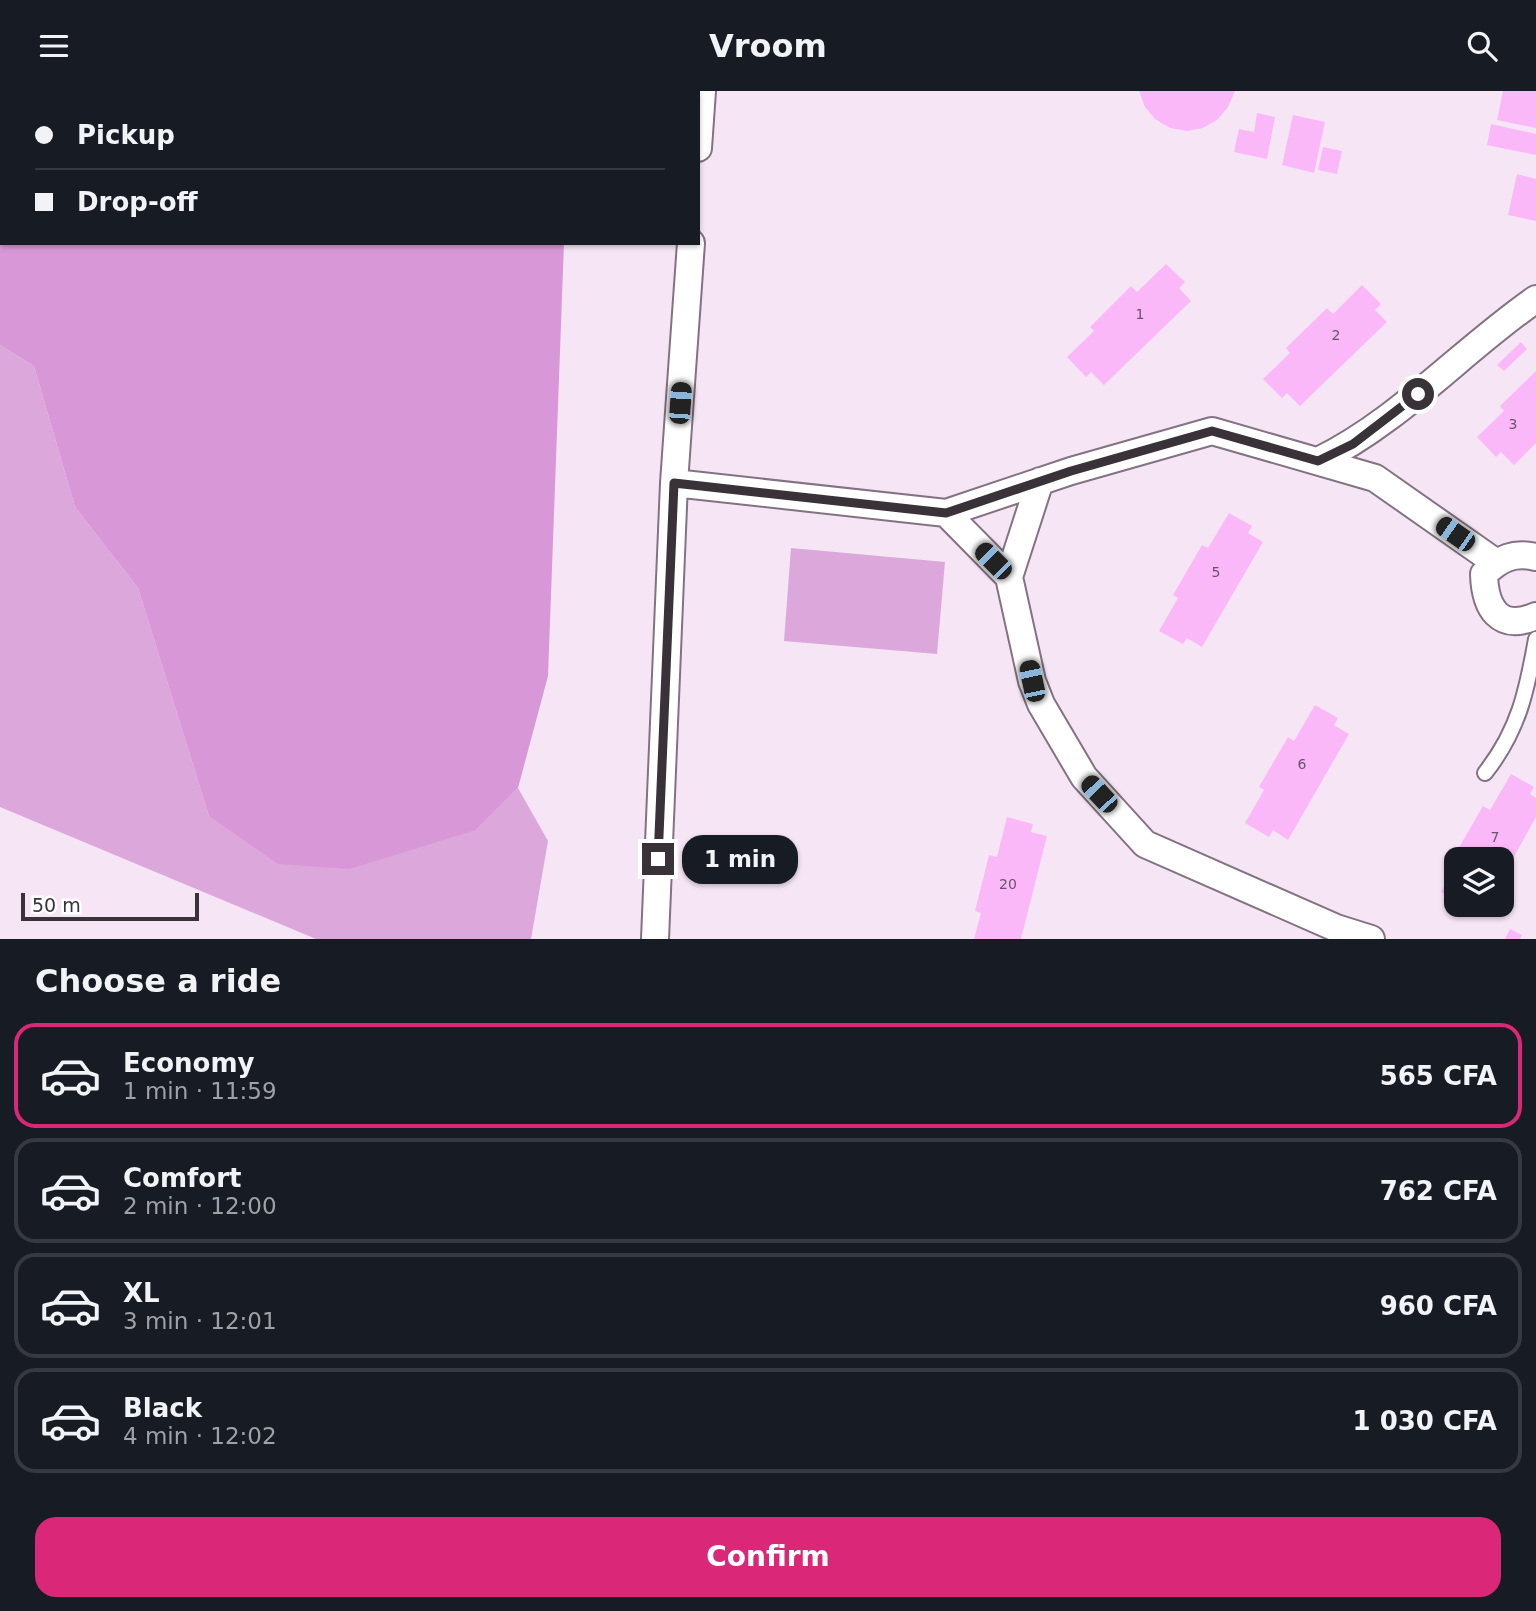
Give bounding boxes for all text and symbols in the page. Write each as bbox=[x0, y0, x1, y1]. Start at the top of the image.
icon: menu bbox=[35, 27, 73, 65]
text: Vroom bbox=[709, 27, 827, 65]
icon: search bbox=[1463, 27, 1501, 65]
text: Pickup bbox=[77, 120, 175, 150]
text: Drop-off bbox=[77, 187, 198, 217]
house number: 1 bbox=[1136, 306, 1144, 322]
house number: 2 bbox=[1332, 327, 1340, 343]
route start bbox=[1402, 378, 1434, 410]
car bbox=[669, 381, 692, 425]
house number: 3 bbox=[1509, 416, 1517, 432]
car bbox=[1432, 513, 1479, 555]
car bbox=[971, 539, 1016, 583]
house number: 5 bbox=[1212, 564, 1220, 580]
car bbox=[1018, 658, 1047, 704]
house number: 6 bbox=[1298, 756, 1307, 772]
car bbox=[1077, 771, 1122, 817]
house number: 7 bbox=[1491, 829, 1499, 845]
callout: 1 min bbox=[682, 835, 798, 883]
route end bbox=[642, 843, 674, 875]
text: 1 min bbox=[704, 846, 776, 872]
map controls bbox=[1444, 847, 1514, 917]
button: layers bbox=[1444, 847, 1514, 917]
house number: 20 bbox=[999, 876, 1017, 892]
scale bar bbox=[21, 890, 200, 922]
text: 50 m bbox=[32, 894, 81, 916]
text: Choose a ride bbox=[35, 962, 281, 1000]
icon: car bbox=[39, 1044, 102, 1107]
text: Economy bbox=[123, 1048, 254, 1078]
text: 565 CFA bbox=[1380, 1061, 1497, 1091]
text: 1 min · 11:59 bbox=[123, 1078, 277, 1104]
icon: car bbox=[39, 1159, 102, 1222]
text: Comfort bbox=[123, 1163, 241, 1193]
text: 762 CFA bbox=[1380, 1176, 1497, 1206]
text: 2 min · 12:00 bbox=[123, 1193, 277, 1219]
icon: car bbox=[39, 1274, 102, 1337]
text: XL bbox=[123, 1278, 160, 1308]
text: 960 CFA bbox=[1380, 1291, 1497, 1321]
text: 3 min · 12:01 bbox=[123, 1308, 277, 1334]
icon: car bbox=[39, 1389, 102, 1452]
text: Black bbox=[123, 1393, 202, 1423]
text: 1 030 CFA bbox=[1353, 1406, 1497, 1436]
text: 4 min · 12:02 bbox=[123, 1423, 277, 1449]
button: Confirm bbox=[35, 1517, 1501, 1597]

